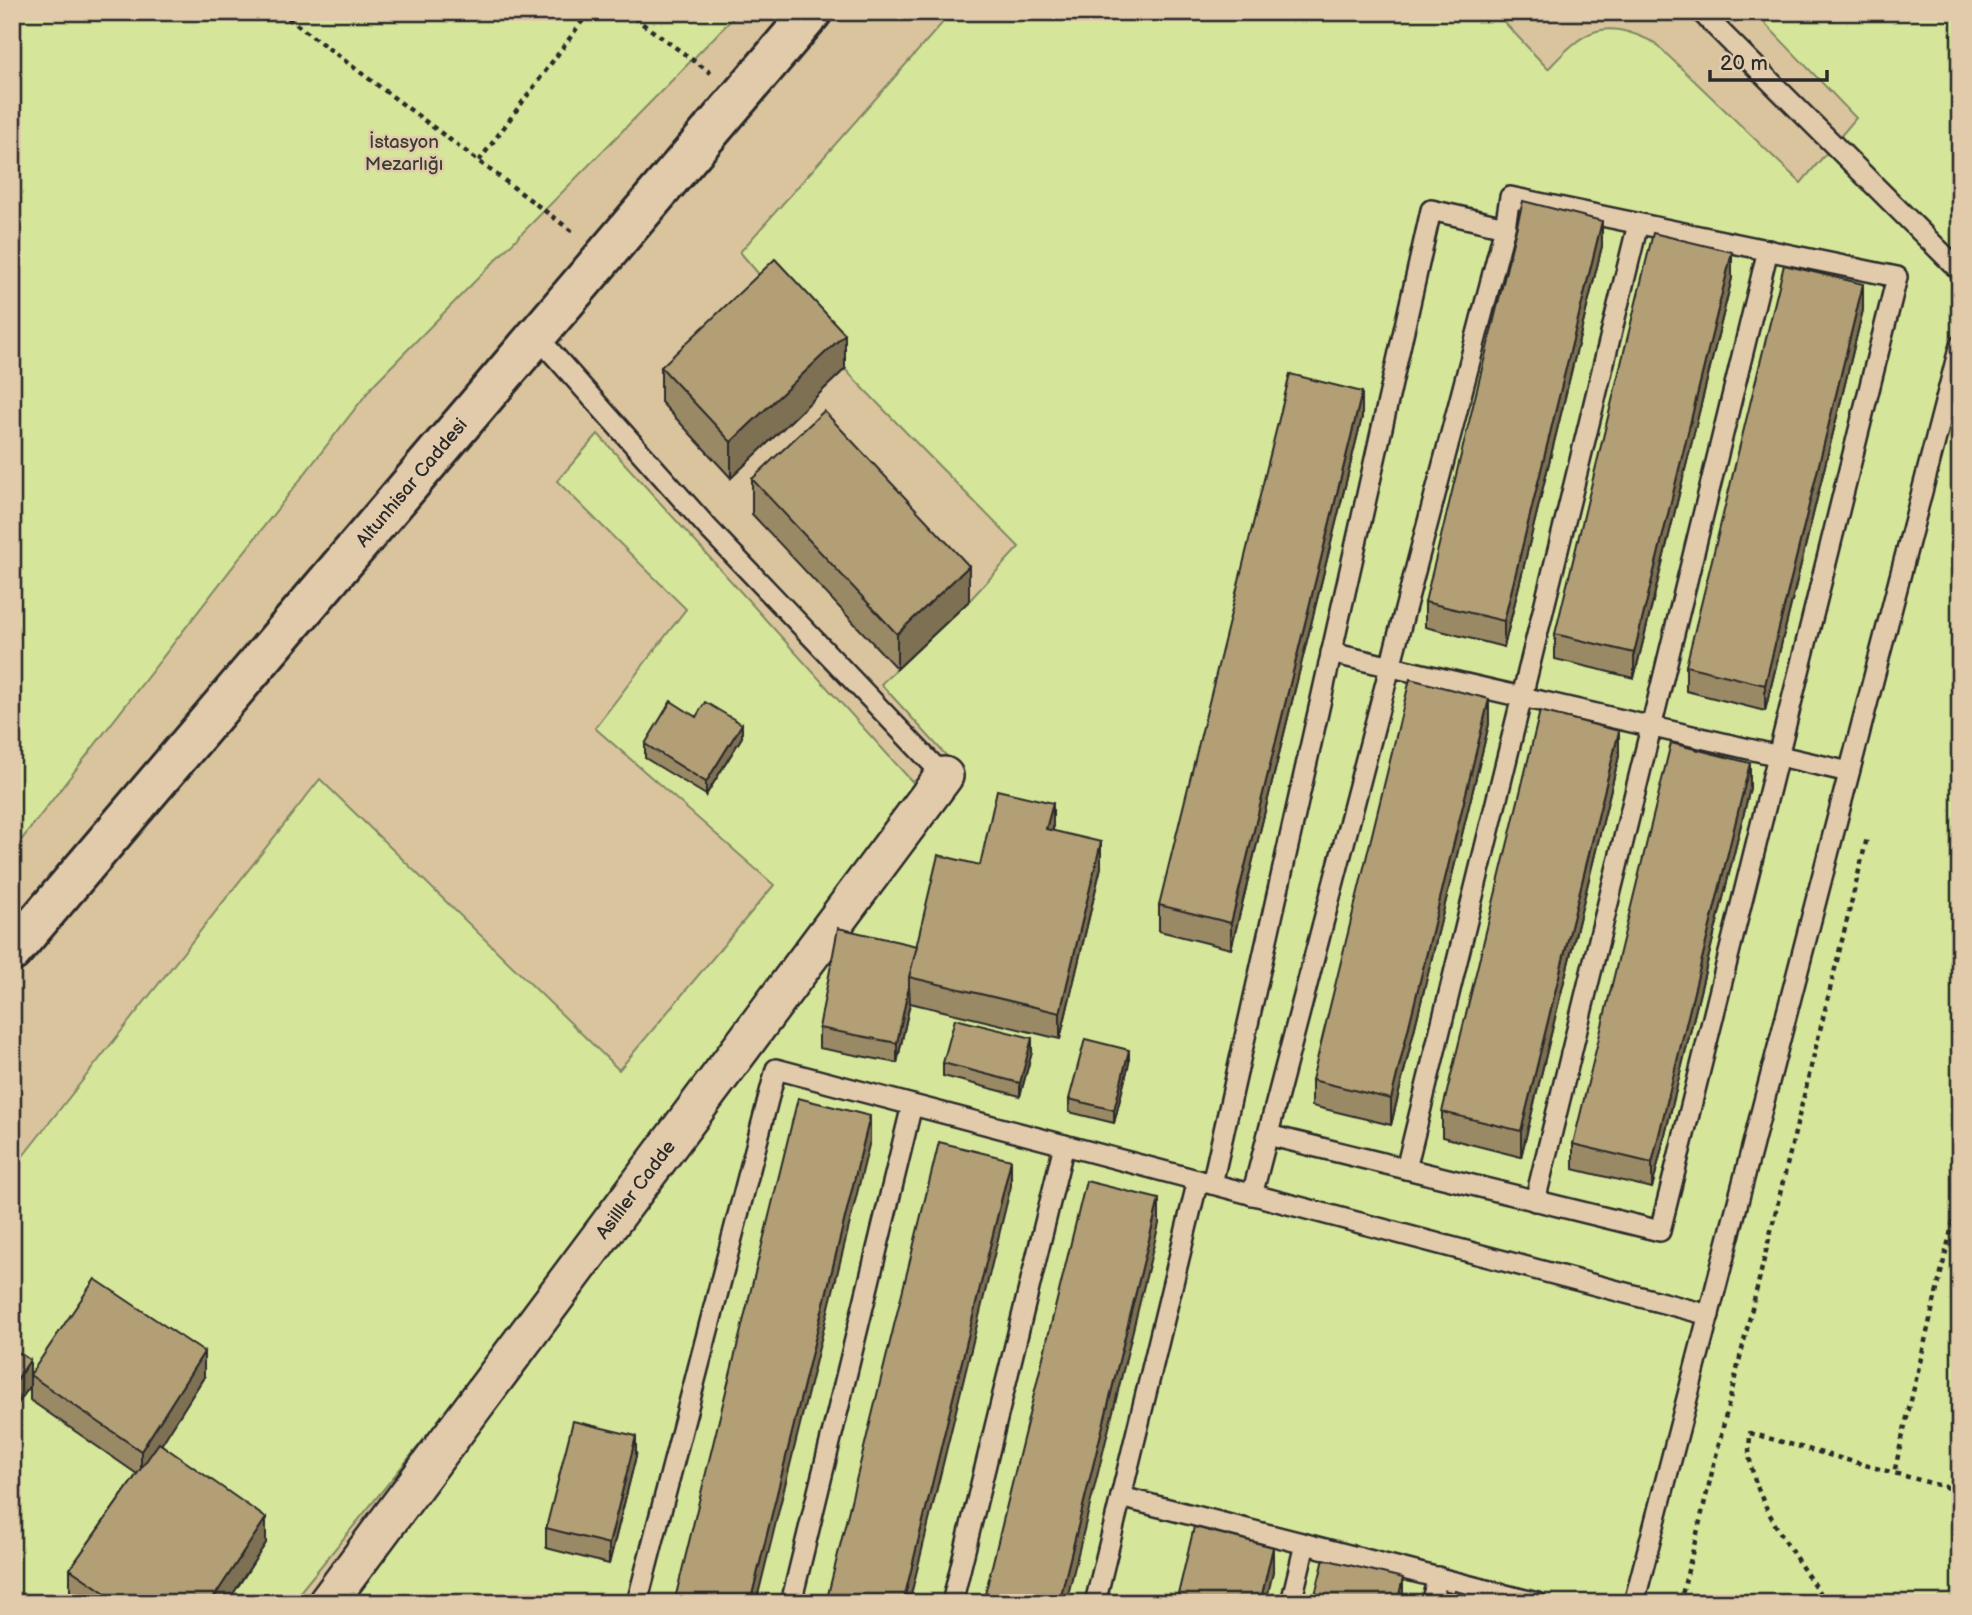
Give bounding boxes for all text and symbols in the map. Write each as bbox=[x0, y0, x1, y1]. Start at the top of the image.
scale bar bbox=[1710, 38, 1827, 82]
text: 20 m bbox=[1720, 51, 1768, 76]
park label: İstasyon Mezarlığı bbox=[365, 131, 443, 176]
street label: Altunhisar Caddesi bbox=[352, 414, 473, 552]
street label: Asilller Cadde bbox=[592, 1136, 681, 1244]

